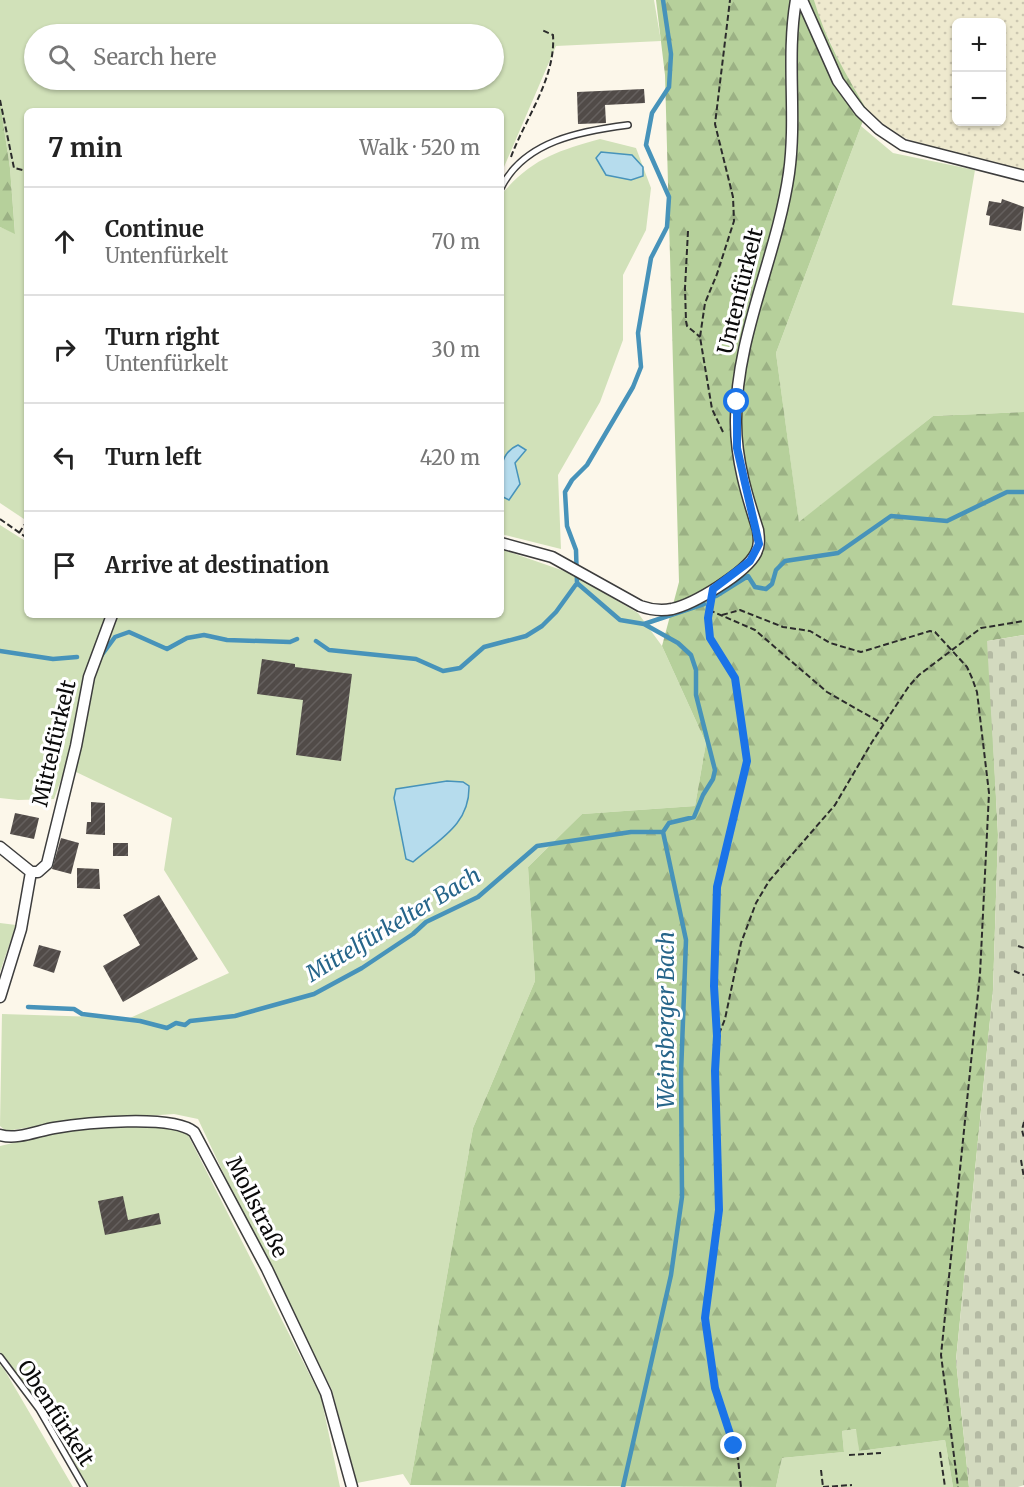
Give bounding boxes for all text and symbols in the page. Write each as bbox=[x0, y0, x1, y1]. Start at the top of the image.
map controls bbox=[952, 18, 1006, 126]
button: + bbox=[952, 18, 1006, 72]
search box bbox=[24, 24, 504, 90]
icon: search bbox=[45, 41, 78, 74]
text: Search here bbox=[93, 43, 216, 71]
button: − bbox=[952, 72, 1006, 126]
text: 7 min bbox=[48, 131, 122, 164]
text: Walk · 520 m bbox=[360, 135, 480, 160]
text: Continue bbox=[105, 215, 204, 243]
icon: ahead bbox=[48, 225, 81, 258]
street label: Untenfürkelt bbox=[711, 225, 769, 357]
text: 70 m bbox=[432, 229, 480, 254]
text: Untenfürkelt bbox=[105, 243, 228, 268]
text: Turn right bbox=[105, 323, 219, 351]
icon: right bbox=[48, 333, 81, 366]
text: 30 m bbox=[431, 337, 480, 362]
text: Untenfürkelt bbox=[105, 351, 228, 376]
route start bbox=[723, 388, 749, 414]
icon: left bbox=[48, 441, 81, 474]
text: Turn left bbox=[105, 443, 202, 471]
text: 420 m bbox=[420, 445, 480, 470]
icon: arrive bbox=[48, 549, 81, 582]
text: Arrive at destination bbox=[105, 551, 329, 579]
street label: Mittelfürkelt bbox=[26, 677, 82, 809]
water label: Mittelfürkelter Bach bbox=[300, 861, 486, 988]
water label: Weinsberger Bach bbox=[652, 931, 680, 1109]
street label: Mollstraße bbox=[220, 1152, 294, 1262]
street label: Obenfürkelt bbox=[12, 1355, 100, 1471]
route end bbox=[720, 1432, 746, 1458]

